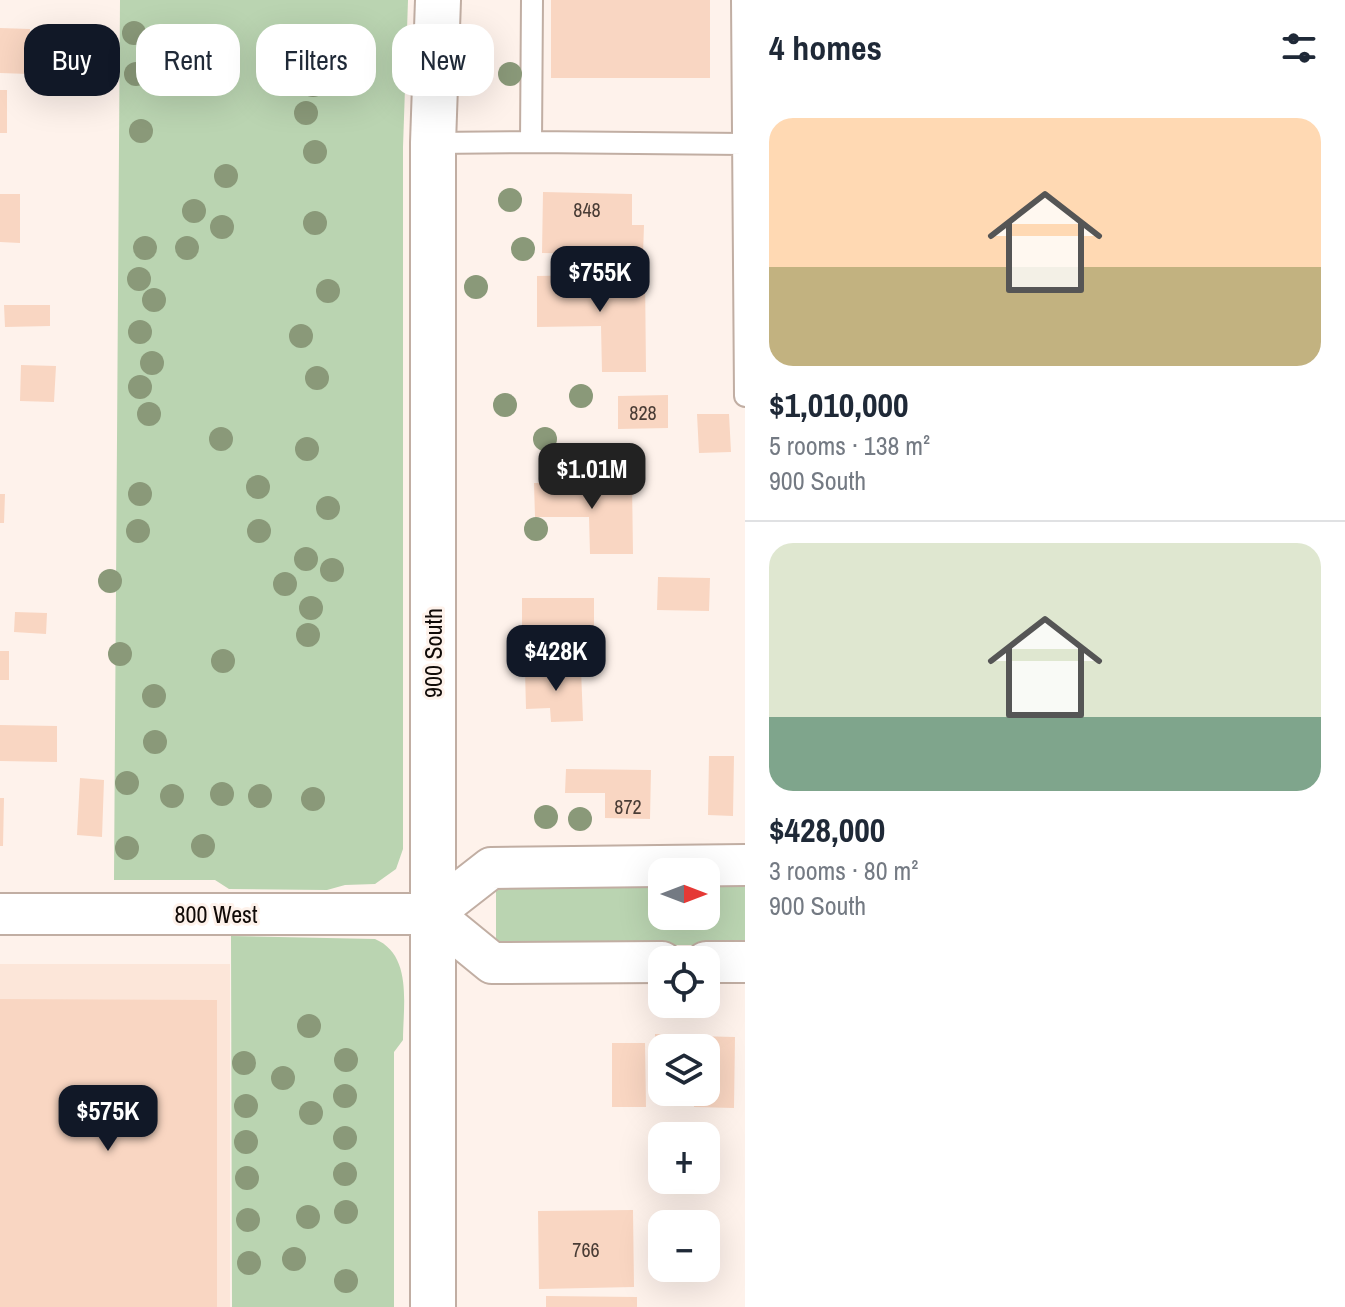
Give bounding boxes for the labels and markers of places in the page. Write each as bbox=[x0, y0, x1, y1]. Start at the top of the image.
pin: $755K bbox=[544, 246, 656, 314]
pin: $1.01M bbox=[527, 443, 657, 511]
pin: $428K bbox=[500, 625, 612, 693]
pin: $575K bbox=[52, 1085, 164, 1153]

